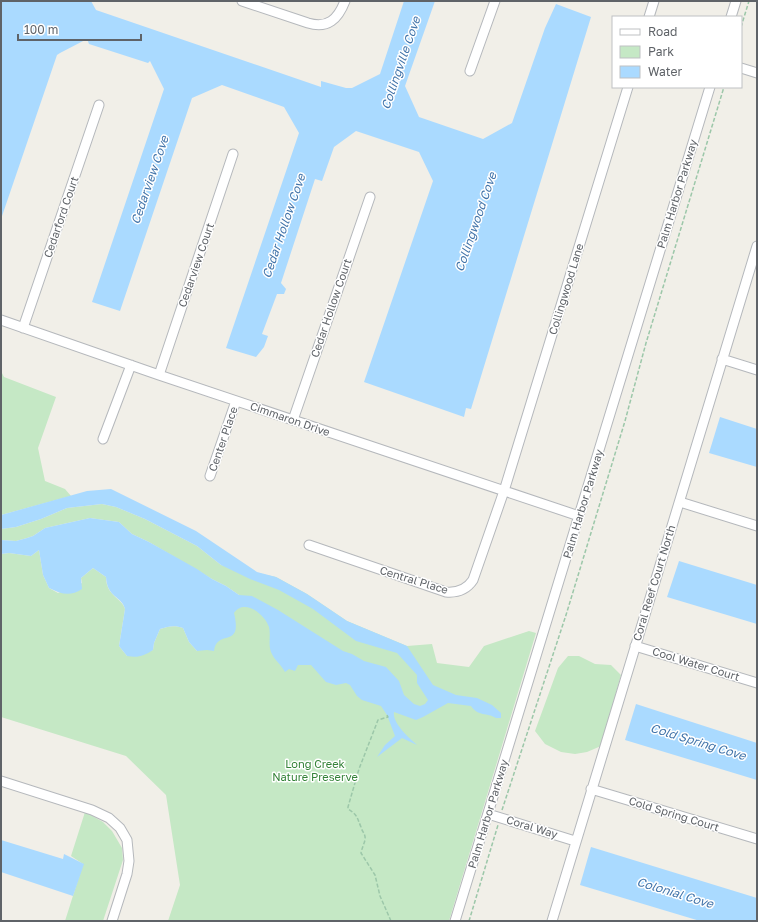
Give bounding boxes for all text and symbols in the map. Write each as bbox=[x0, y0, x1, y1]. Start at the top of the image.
water label: Collingville Cove bbox=[378, 14, 424, 111]
scale bar bbox=[18, 16, 141, 42]
legend bbox=[612, 16, 742, 88]
text: 100 m bbox=[24, 22, 58, 37]
text: Road bbox=[648, 24, 677, 39]
text: Park bbox=[648, 44, 674, 59]
text: Water bbox=[648, 64, 682, 79]
water label: Cedarview Cove bbox=[127, 133, 172, 226]
street label: Palm Harbor Parkway bbox=[654, 138, 699, 250]
water label: Collingwood Cove bbox=[452, 169, 500, 273]
water label: Cedar Hollow Cove bbox=[259, 171, 309, 280]
street label: Cedarford Court bbox=[41, 174, 81, 259]
street label: Cedarview Court bbox=[175, 221, 216, 309]
street label: Collingwood Lane bbox=[545, 242, 586, 336]
street label: Cedar Hollow Court bbox=[308, 257, 354, 359]
street label: Cimmaron Drive bbox=[248, 399, 332, 438]
street label: Center Place bbox=[205, 405, 240, 473]
street label: Palm Harbor Parkway bbox=[560, 448, 605, 560]
street label: Coral Reef Court North bbox=[630, 523, 677, 642]
street label: Central Place bbox=[378, 563, 450, 596]
street label: Cool Water Court bbox=[651, 644, 741, 683]
water label: Cold Spring Cove bbox=[649, 720, 749, 763]
park label: Long Creek Nature Preserve bbox=[272, 757, 358, 783]
street label: Palm Harbor Parkway bbox=[465, 758, 510, 870]
street label: Cold Spring Court bbox=[627, 794, 721, 833]
street label: Coral Way bbox=[505, 813, 559, 840]
water label: Colonial Cove bbox=[635, 874, 716, 912]

